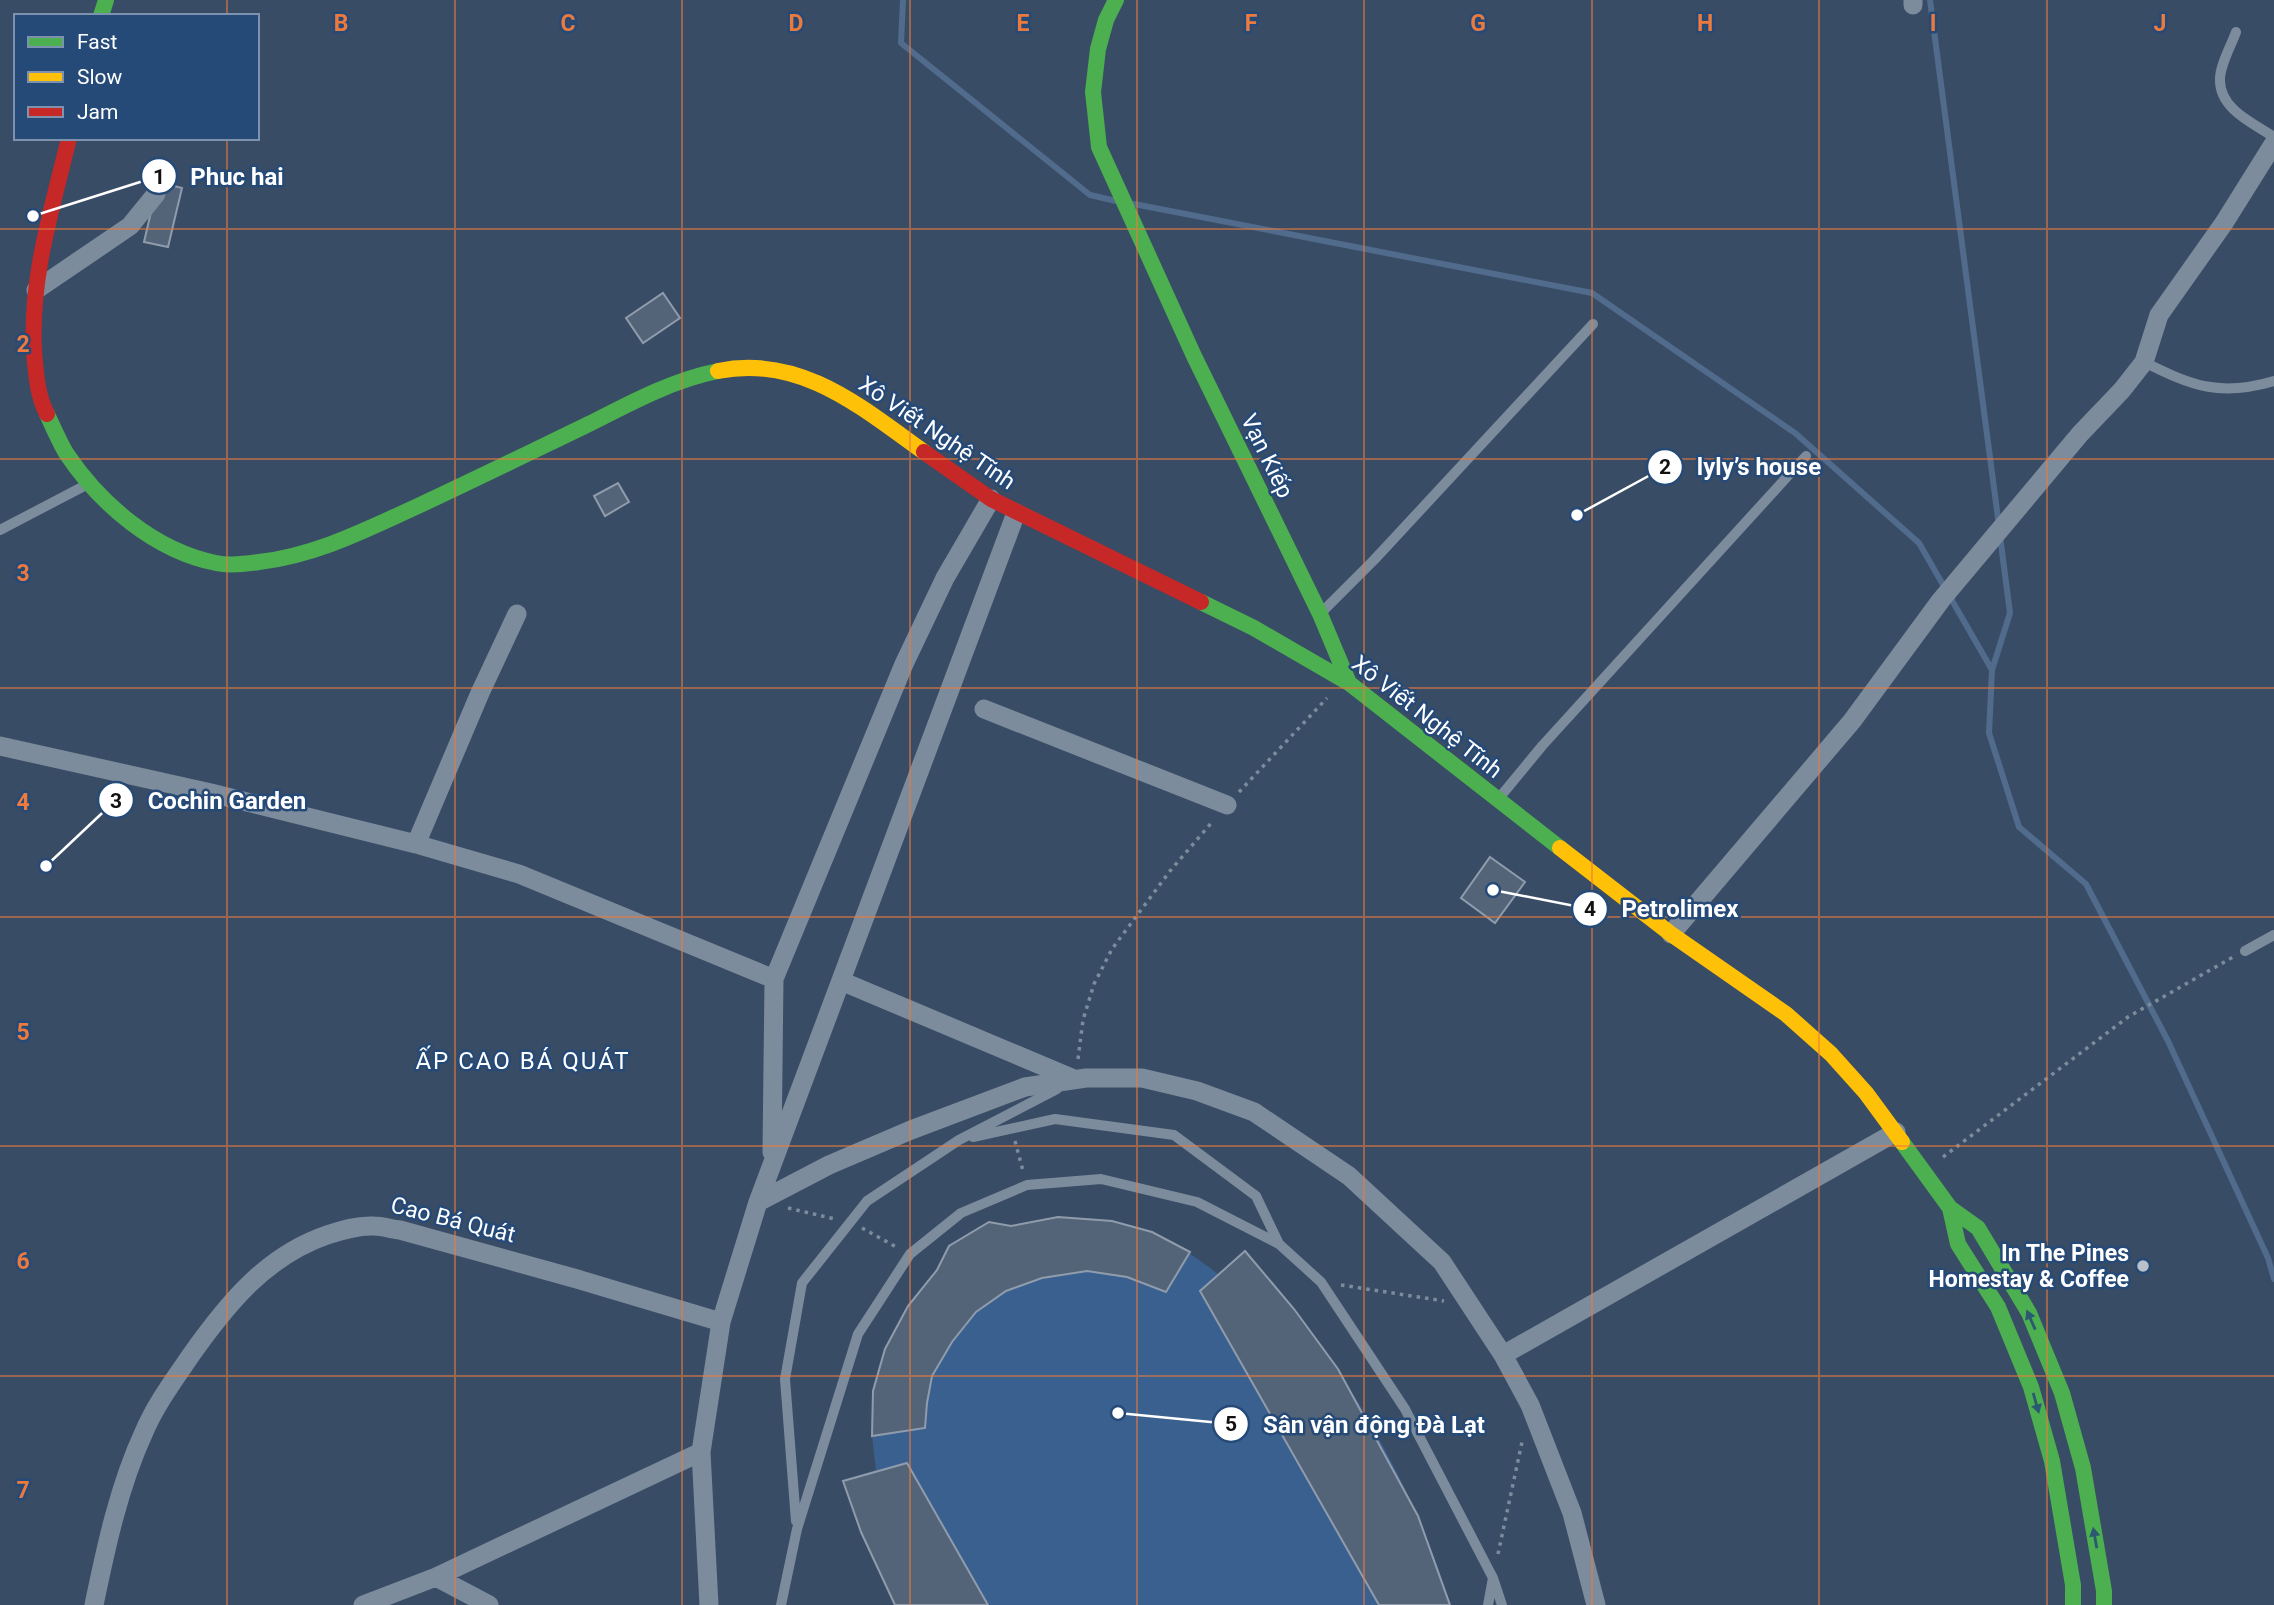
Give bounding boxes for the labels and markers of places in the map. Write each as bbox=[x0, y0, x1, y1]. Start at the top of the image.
callout: Phuc hai bbox=[141, 154, 298, 199]
callout: lyly’s house bbox=[1648, 444, 1835, 489]
callout: Cochin Garden bbox=[99, 778, 320, 823]
callout: Petrolimex bbox=[1572, 886, 1752, 931]
place label: In The Pines Homestay & Coffee bbox=[1928, 1240, 2129, 1293]
marker: In The Pines Homestay & Coffee bbox=[2135, 1258, 2151, 1274]
callout: Sân vận động Đà Lạt bbox=[1214, 1402, 1498, 1447]

